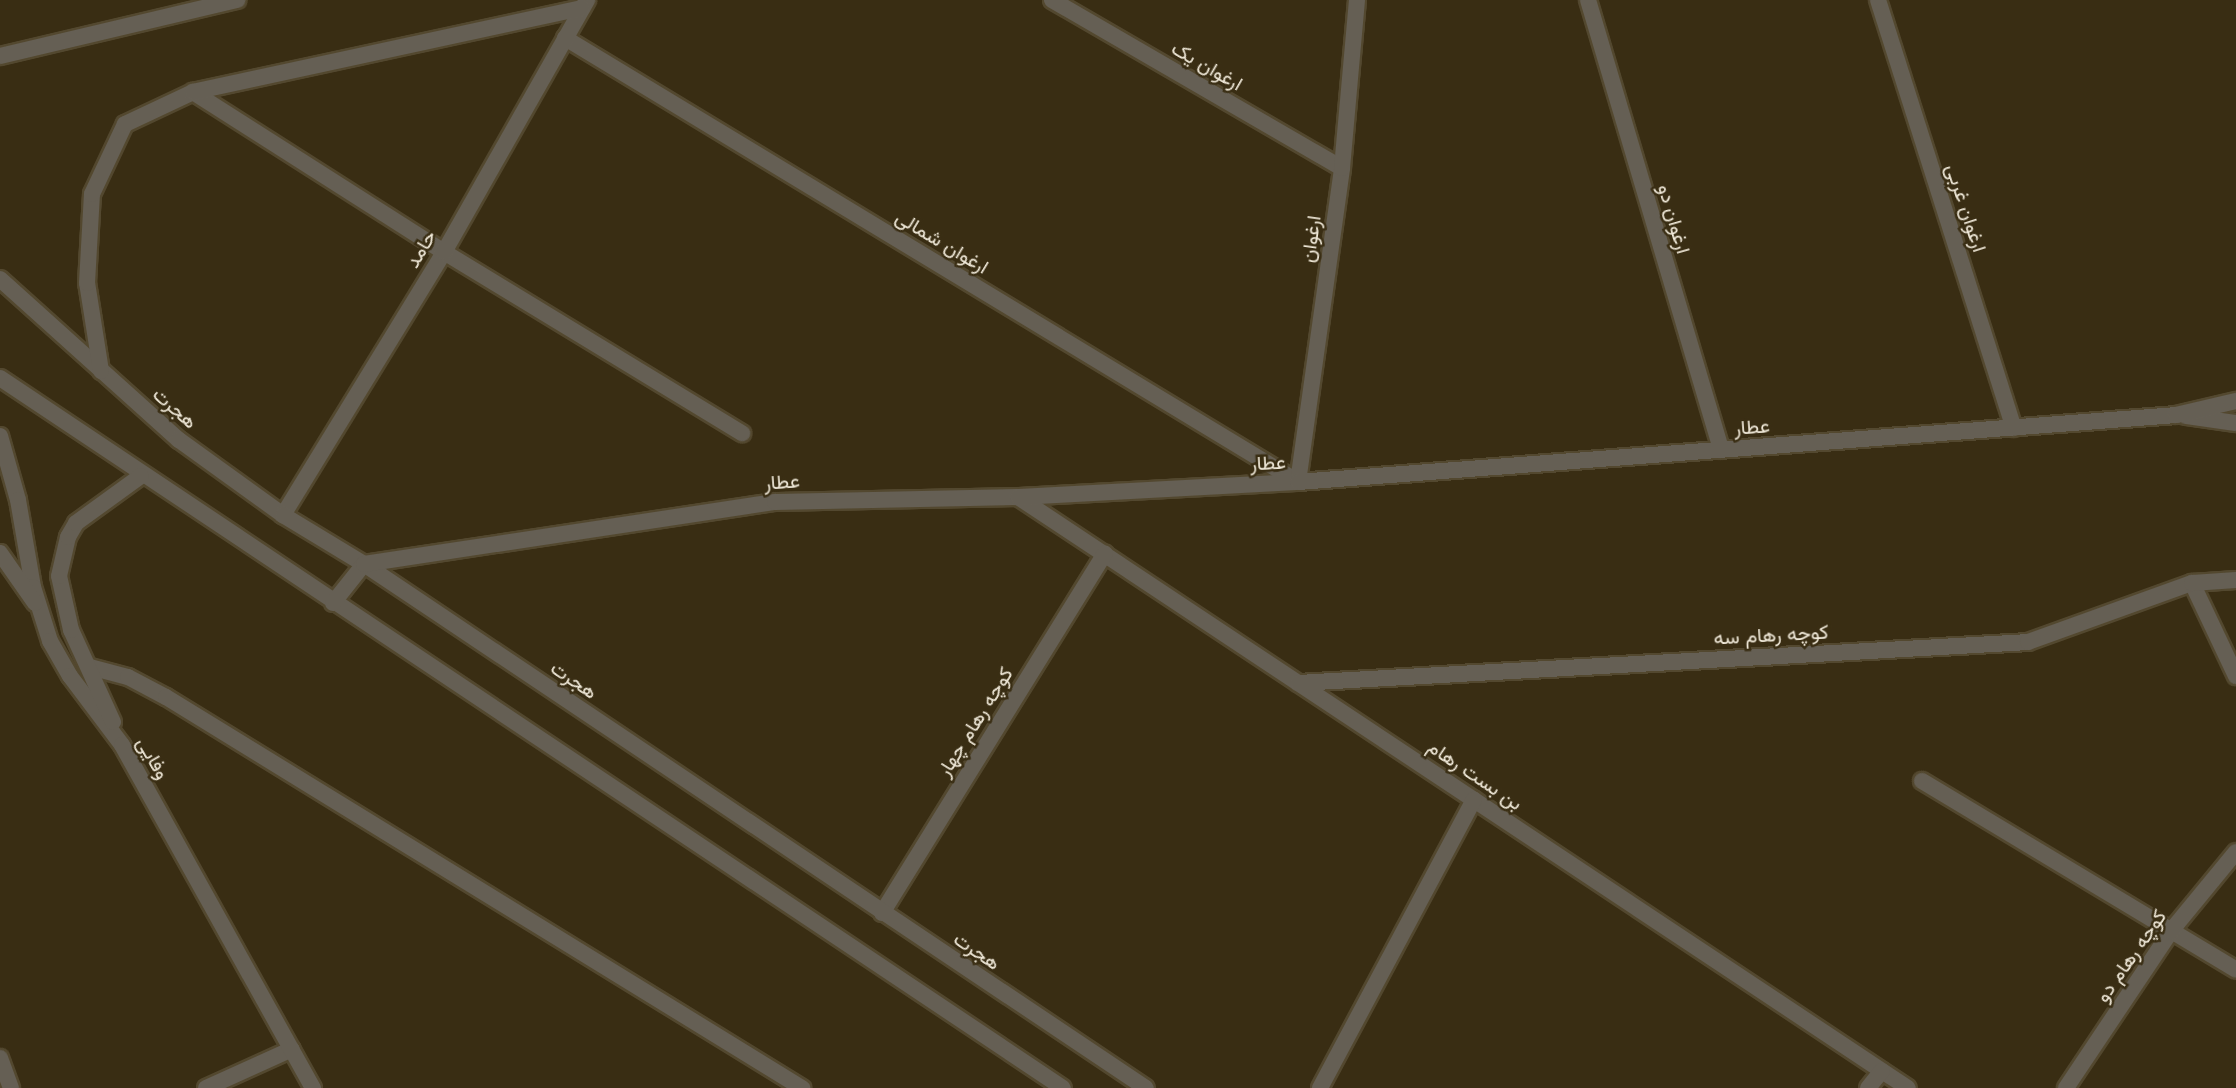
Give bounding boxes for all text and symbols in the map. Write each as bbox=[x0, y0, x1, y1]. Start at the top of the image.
street label: ارغوان یک bbox=[1167, 36, 1247, 96]
street label: ارغوان غربی bbox=[1940, 161, 1992, 255]
street label: ارغوان دو bbox=[1653, 181, 1695, 257]
street label: ارغوان شمالی bbox=[891, 205, 993, 279]
street label: ارغوان bbox=[1296, 214, 1326, 264]
street label: حامد bbox=[400, 226, 442, 272]
street label: هجرت bbox=[148, 382, 202, 434]
street label: عطار bbox=[1733, 414, 1771, 440]
street label: عطار bbox=[1249, 450, 1287, 476]
street label: عطار bbox=[763, 469, 801, 495]
street label: کوچه رهام سه bbox=[1713, 620, 1829, 650]
street label: هجرت bbox=[546, 656, 602, 704]
street label: کوچه رهام چهار bbox=[932, 663, 1018, 781]
street label: وفایی bbox=[131, 732, 175, 784]
street label: بن بست رهام bbox=[1423, 735, 1527, 815]
street label: کوچه رهام دو bbox=[2090, 905, 2172, 1007]
street label: هجرت bbox=[949, 927, 1005, 975]

